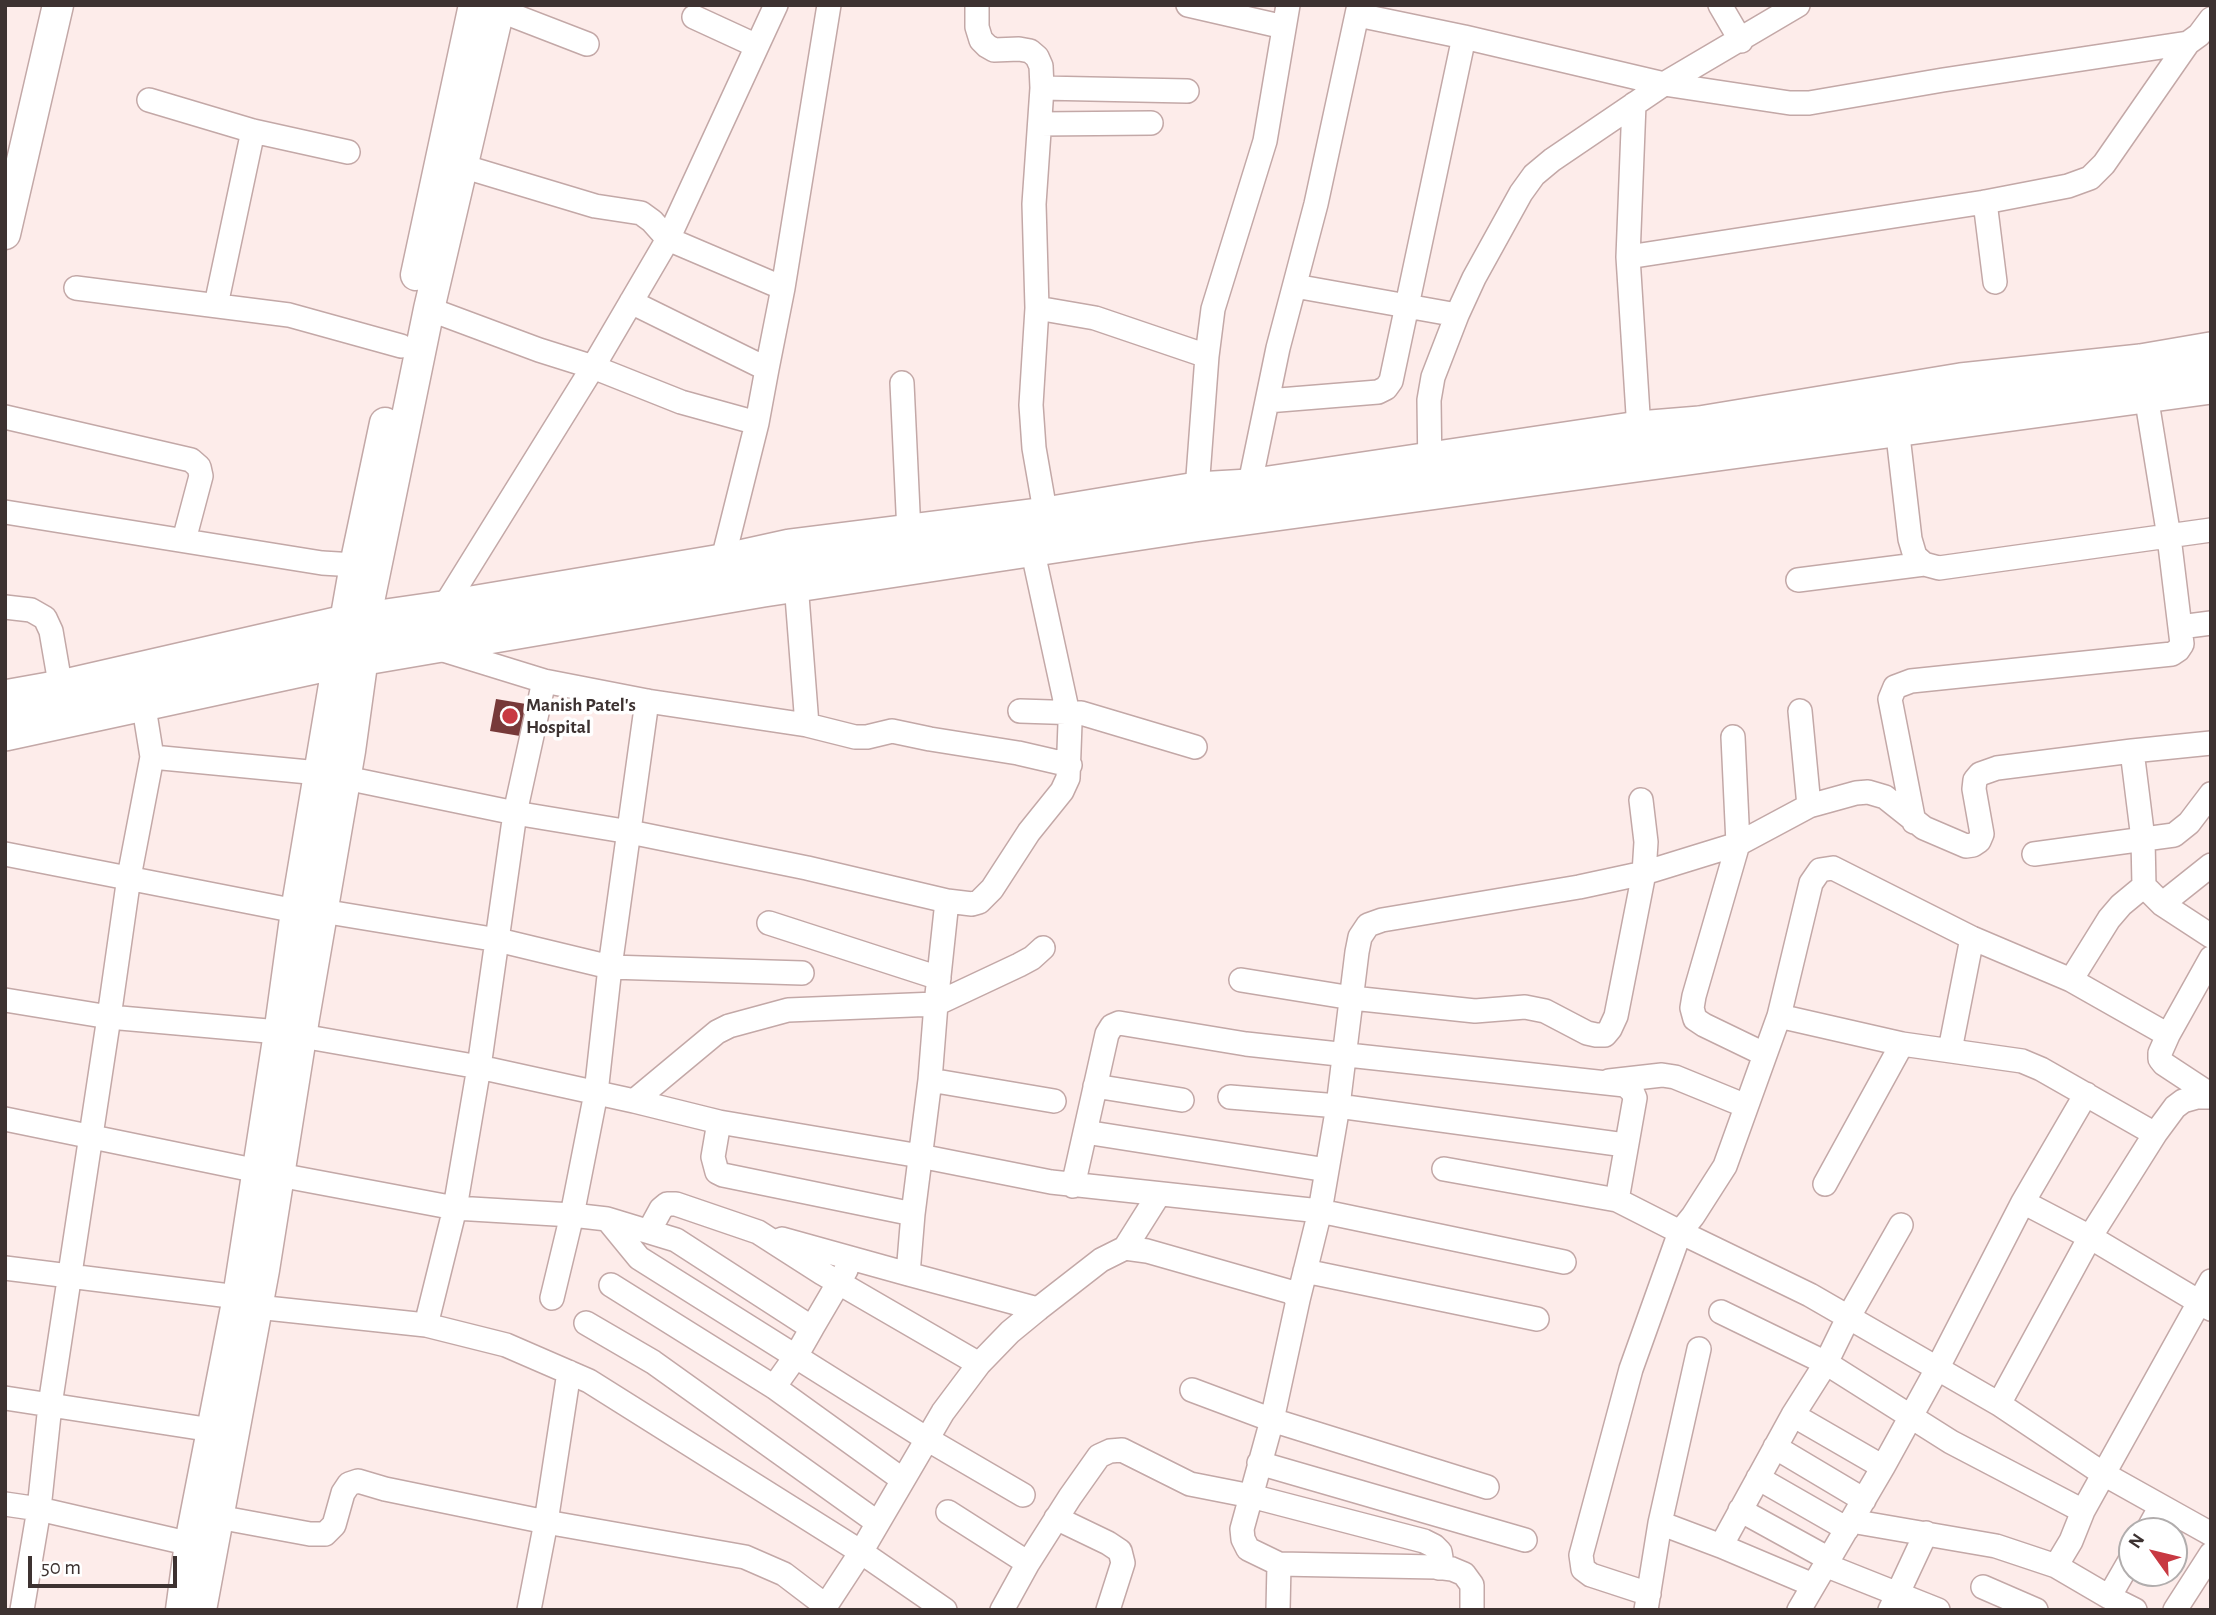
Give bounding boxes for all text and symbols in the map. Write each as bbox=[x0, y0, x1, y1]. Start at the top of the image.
place label: Manish Patel's Hospital bbox=[526, 694, 636, 738]
marker: Manish Patel's Hospital bbox=[500, 706, 520, 726]
north arrow bbox=[2118, 1517, 2188, 1587]
text: N bbox=[2125, 1530, 2148, 1552]
scale bar bbox=[32, 1542, 180, 1586]
text: 50 m bbox=[41, 1557, 81, 1578]

